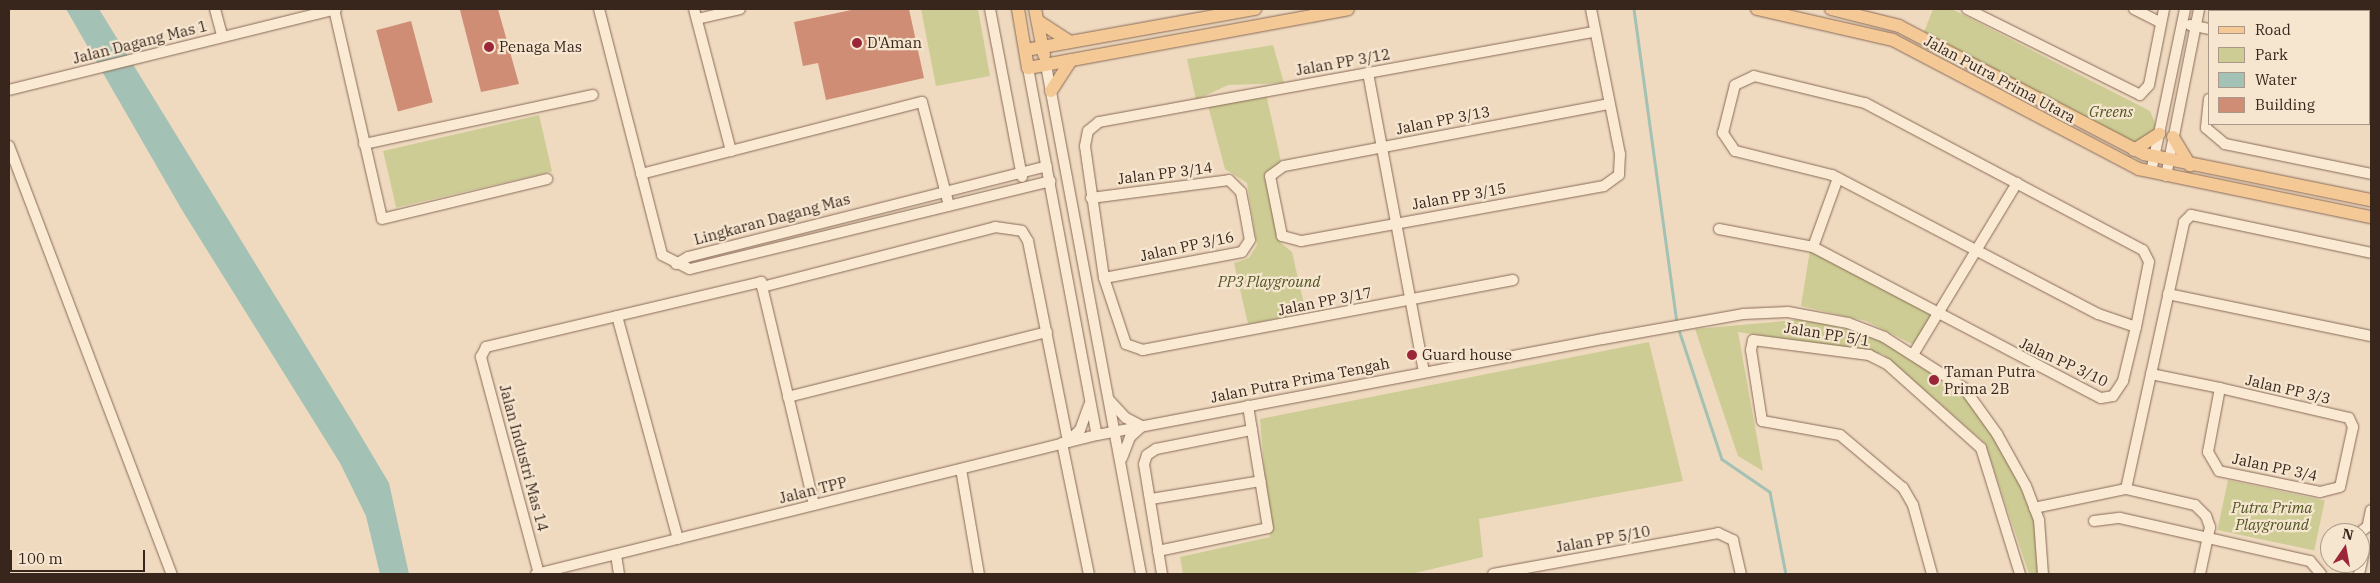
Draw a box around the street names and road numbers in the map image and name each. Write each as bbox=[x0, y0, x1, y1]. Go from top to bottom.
street label: Jalan Dagang Mas 1 bbox=[71, 17, 209, 67]
street label: Jalan Putra Prima Utara bbox=[1921, 31, 2079, 127]
street label: Jalan PP 3/12 bbox=[1294, 45, 1392, 79]
street label: Jalan PP 3/13 bbox=[1394, 102, 1492, 138]
street label: Jalan PP 3/14 bbox=[1117, 158, 1213, 188]
street label: Jalan PP 3/15 bbox=[1410, 179, 1508, 213]
street label: Lingkaran Dagang Mas bbox=[692, 189, 852, 249]
street label: Jalan PP 3/16 bbox=[1138, 227, 1236, 265]
street label: Jalan PP 3/17 bbox=[1276, 283, 1374, 319]
street label: Jalan PP 5/1 bbox=[1783, 318, 1871, 350]
street label: Jalan PP 3/10 bbox=[2017, 334, 2111, 390]
street label: Jalan Putra Prima Tengah bbox=[1209, 354, 1391, 406]
street label: Jalan PP 3/3 bbox=[2244, 371, 2332, 407]
street label: Jalan Industri Mas 14 bbox=[496, 383, 552, 533]
street label: Jalan PP 3/4 bbox=[2231, 449, 2319, 485]
street label: Jalan TPP bbox=[777, 473, 849, 507]
street label: Jalan PP 5/10 bbox=[1554, 522, 1652, 556]

